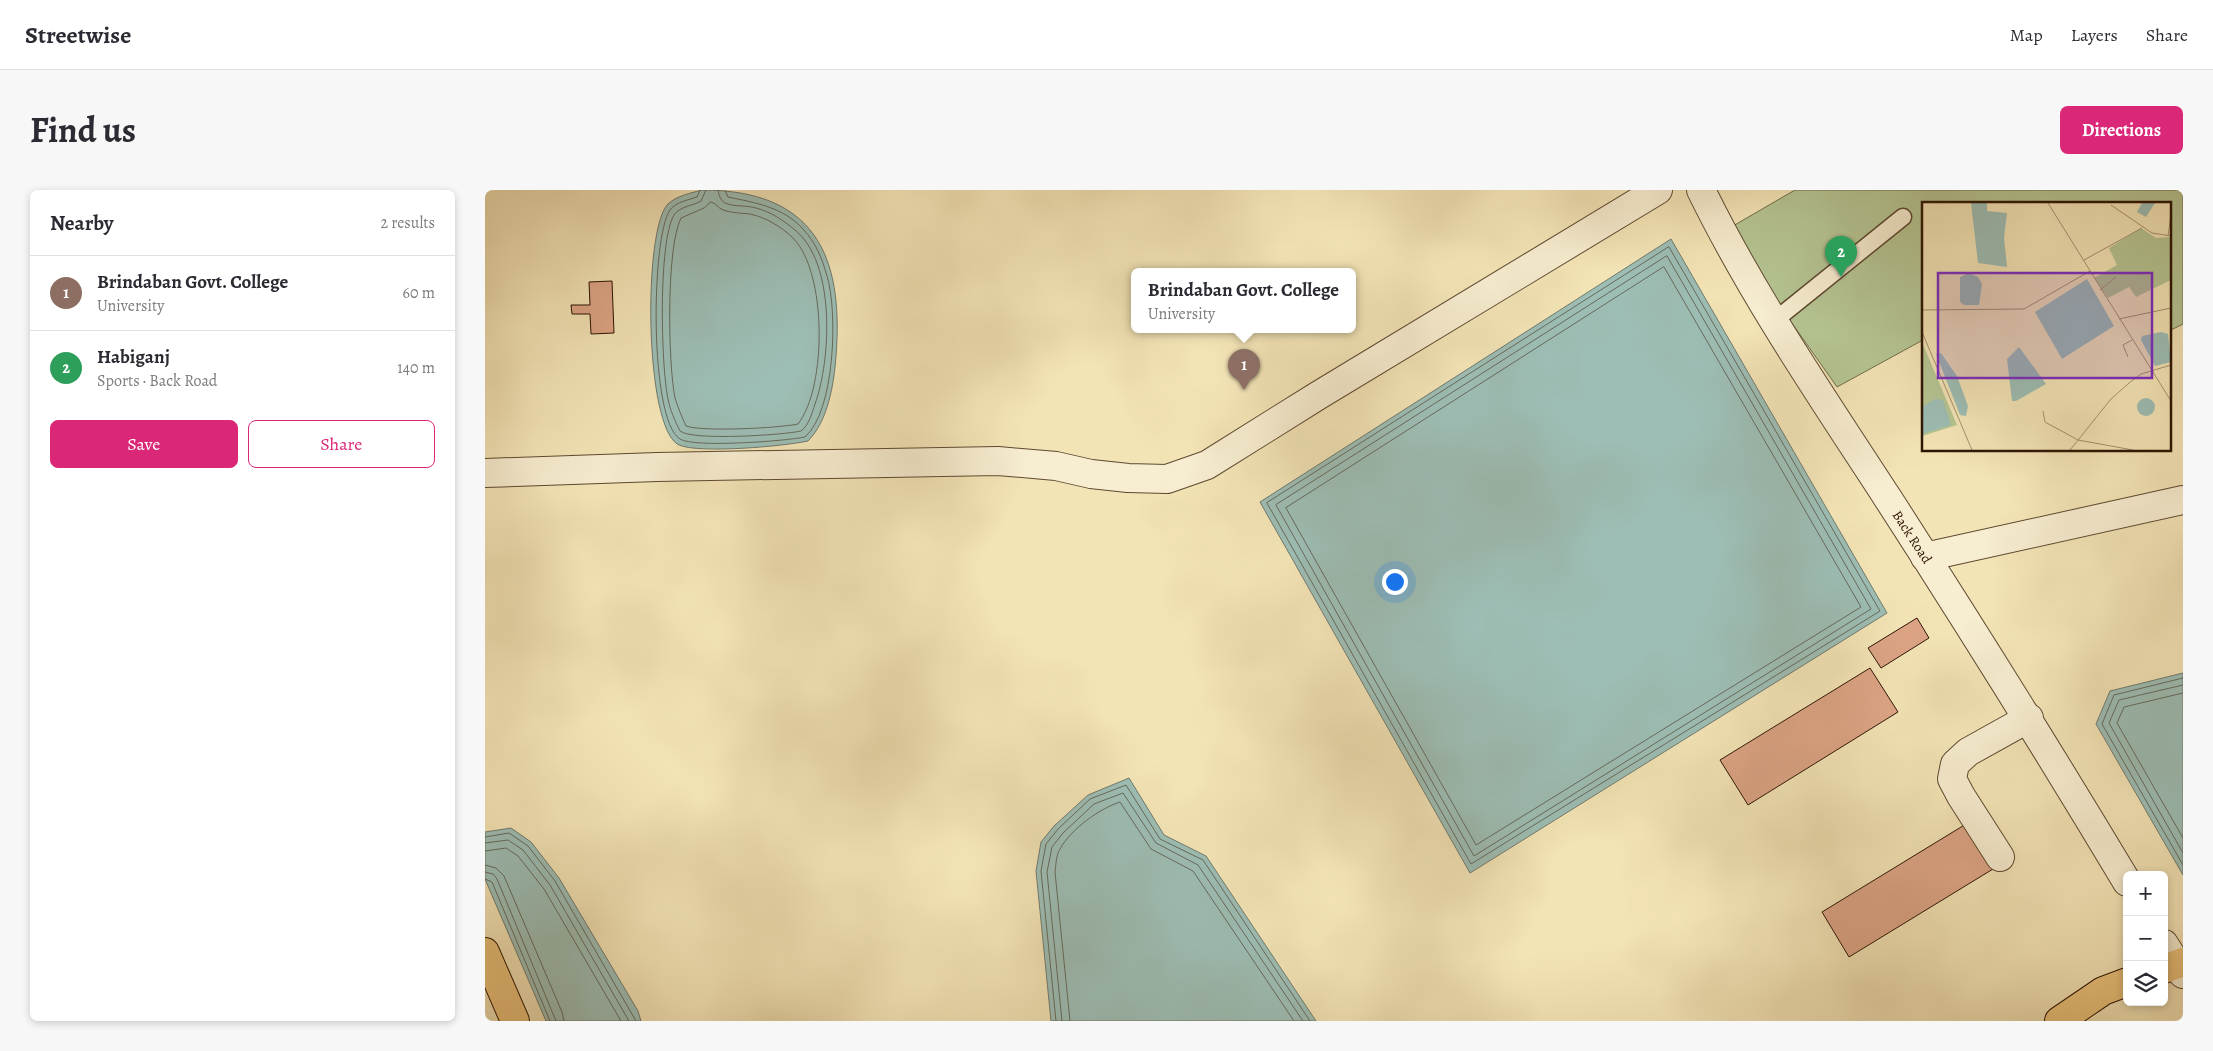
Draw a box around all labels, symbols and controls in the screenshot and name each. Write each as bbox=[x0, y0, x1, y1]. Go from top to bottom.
text: Streetwise bbox=[25, 19, 131, 51]
text: Map bbox=[2010, 23, 2043, 47]
text: Layers bbox=[2071, 23, 2118, 47]
text: Share bbox=[2146, 23, 2188, 47]
text: Find us bbox=[30, 106, 136, 154]
button: Directions bbox=[2060, 106, 2183, 154]
inset map bbox=[1922, 202, 2171, 451]
text: Nearby bbox=[50, 209, 113, 237]
text: 2 results bbox=[380, 212, 435, 234]
pin: 2 bbox=[1825, 236, 1857, 277]
popup bbox=[1131, 268, 1356, 333]
text: Brindaban Govt. College bbox=[97, 269, 288, 295]
text: Brindaban Govt. College bbox=[1148, 277, 1339, 303]
text: 1 bbox=[63, 282, 69, 304]
text: 60 m bbox=[403, 282, 435, 304]
text: University bbox=[97, 295, 164, 317]
text: University bbox=[1148, 303, 1215, 325]
text: Habiganj bbox=[97, 344, 170, 370]
pin: 1 bbox=[1228, 349, 1260, 390]
text: 2 bbox=[62, 357, 70, 379]
text: 140 m bbox=[397, 357, 435, 379]
text: Sports · Back Road bbox=[97, 370, 217, 392]
button: Save bbox=[50, 420, 238, 468]
button: Share bbox=[248, 420, 435, 468]
street label: Back Road bbox=[1888, 507, 1936, 568]
your location bbox=[1382, 569, 1408, 595]
map controls bbox=[2123, 871, 2168, 1006]
button: + bbox=[2123, 871, 2168, 916]
button: − bbox=[2123, 916, 2168, 961]
button: layers bbox=[2123, 961, 2168, 1006]

